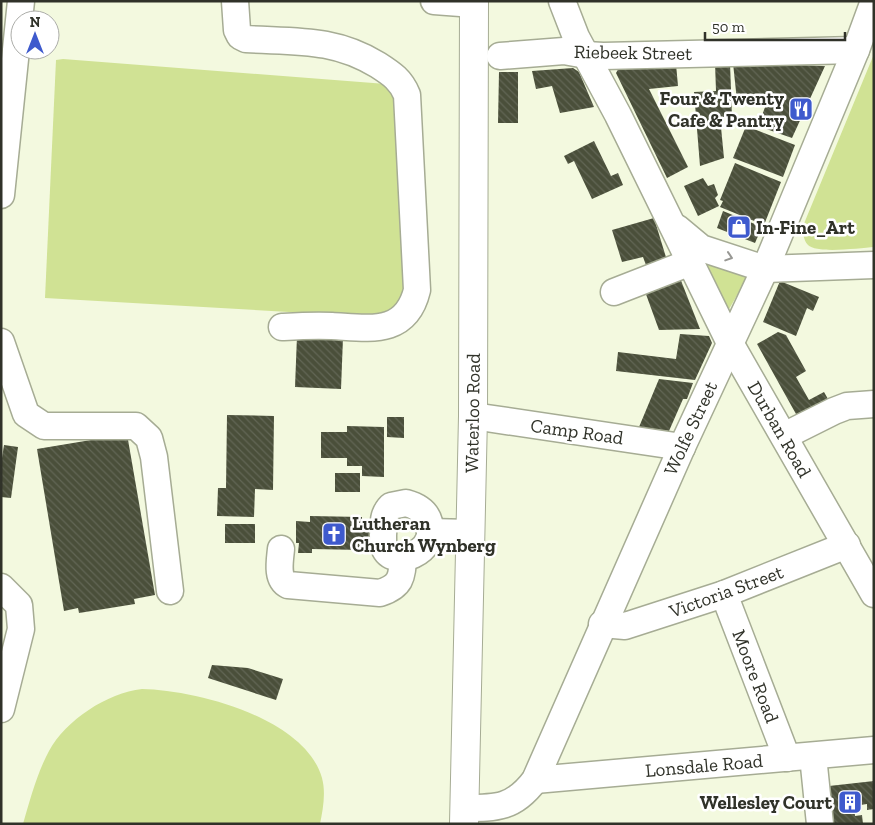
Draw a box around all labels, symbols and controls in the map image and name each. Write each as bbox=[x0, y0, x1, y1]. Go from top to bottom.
north arrow bbox=[10, 10, 60, 60]
scale bar bbox=[705, 10, 845, 42]
text: N bbox=[30, 14, 41, 31]
text: 50 m bbox=[712, 18, 745, 36]
street label: Riebeek Street bbox=[574, 40, 692, 65]
place label: Four & Twenty Cafe & Pantry bbox=[659, 87, 784, 132]
restaurant icon: Four & Twenty Cafe & Pantry bbox=[788, 96, 814, 122]
shop icon: In-Fine_Art bbox=[726, 214, 752, 240]
place label: In-Fine_Art bbox=[756, 216, 855, 239]
one-way arrow bbox=[724, 252, 733, 262]
street label: Waterloo Road bbox=[460, 352, 485, 473]
street label: Durban Road bbox=[743, 377, 817, 482]
street label: Wolfe Street bbox=[659, 378, 722, 479]
street label: Camp Road bbox=[529, 414, 625, 449]
place label: Lutheran Church Wynberg bbox=[352, 512, 496, 557]
church icon: Lutheran Church Wynberg bbox=[321, 521, 347, 547]
street label: Victoria Street bbox=[665, 560, 786, 623]
street label: Moore Road bbox=[727, 626, 784, 727]
street label: Lonsdale Road bbox=[644, 749, 764, 782]
building icon: Wellesley Court bbox=[837, 789, 863, 815]
place label: Wellesley Court bbox=[700, 791, 832, 814]

